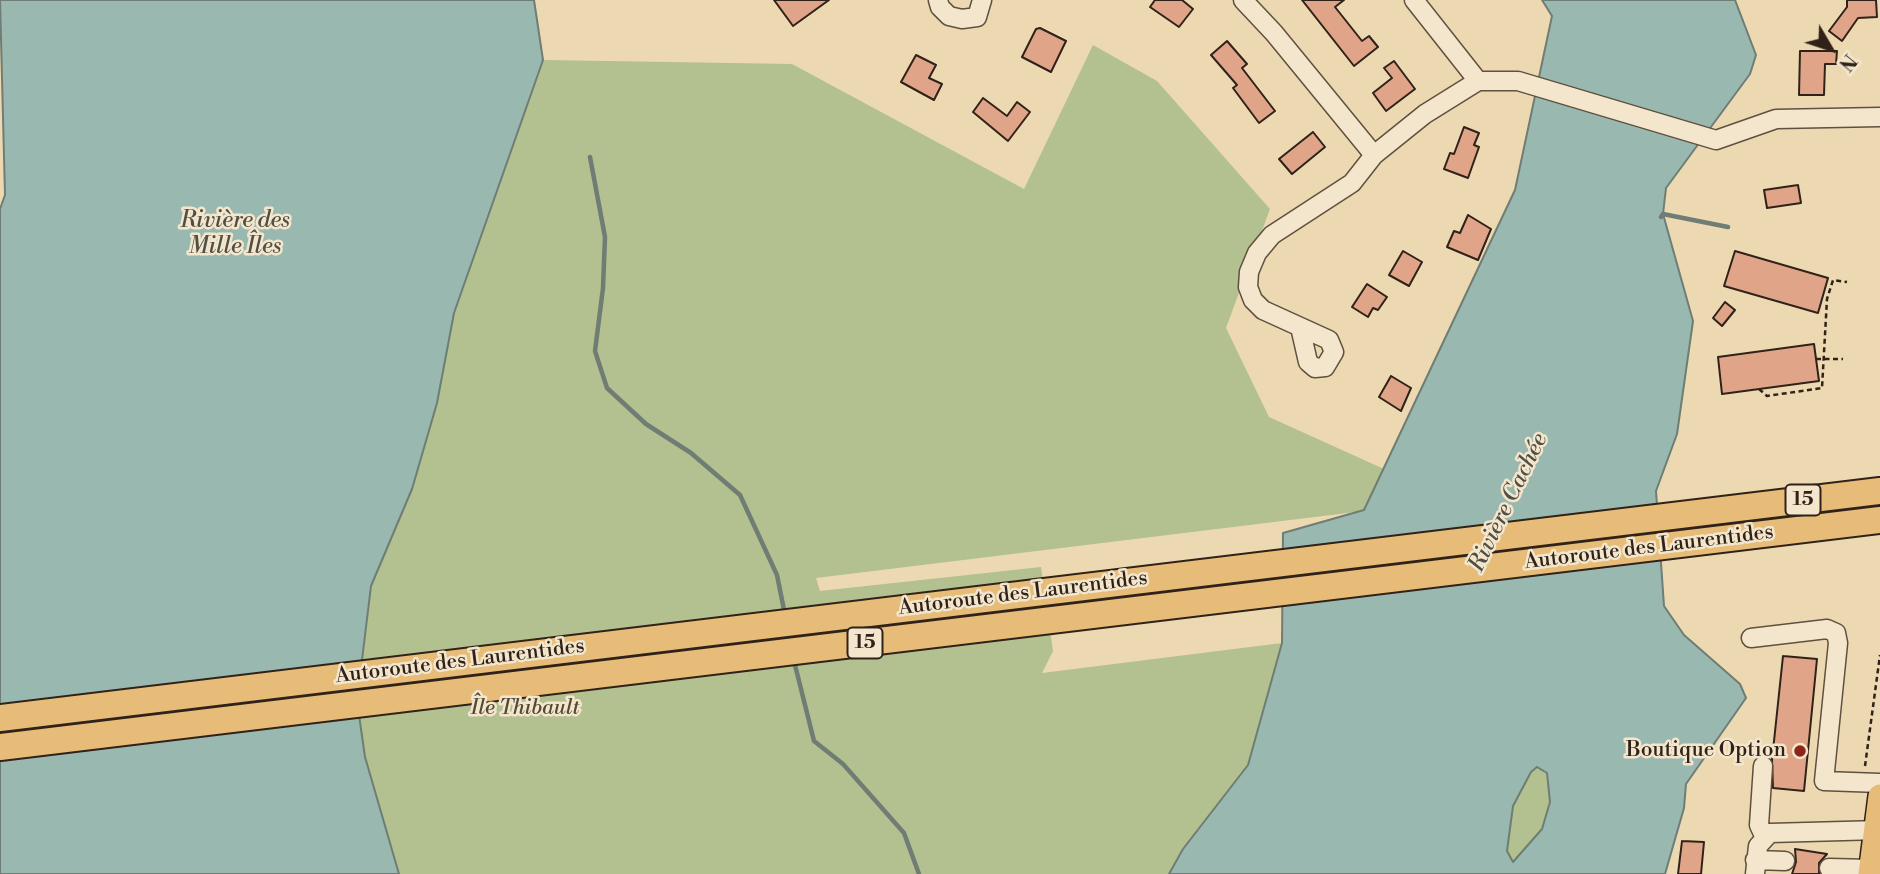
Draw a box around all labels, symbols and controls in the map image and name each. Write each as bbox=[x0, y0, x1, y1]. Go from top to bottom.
north arrow bbox=[1796, 14, 1866, 84]
text: N bbox=[1833, 49, 1861, 76]
water label: Rivière des Mille Îles bbox=[180, 207, 290, 261]
water label: Rivière Cachée bbox=[1464, 429, 1554, 577]
road number: 15 bbox=[1786, 485, 1820, 516]
street label: Autoroute des Laurentides bbox=[1523, 520, 1775, 576]
street label: Autoroute des Laurentides bbox=[897, 566, 1149, 622]
road number: 15 bbox=[848, 628, 882, 658]
street label: Autoroute des Laurentides bbox=[334, 634, 586, 690]
park label: Île Thibault bbox=[471, 696, 579, 722]
place label: Boutique Option bbox=[1626, 738, 1786, 764]
marker: Boutique Option bbox=[1792, 743, 1808, 759]

